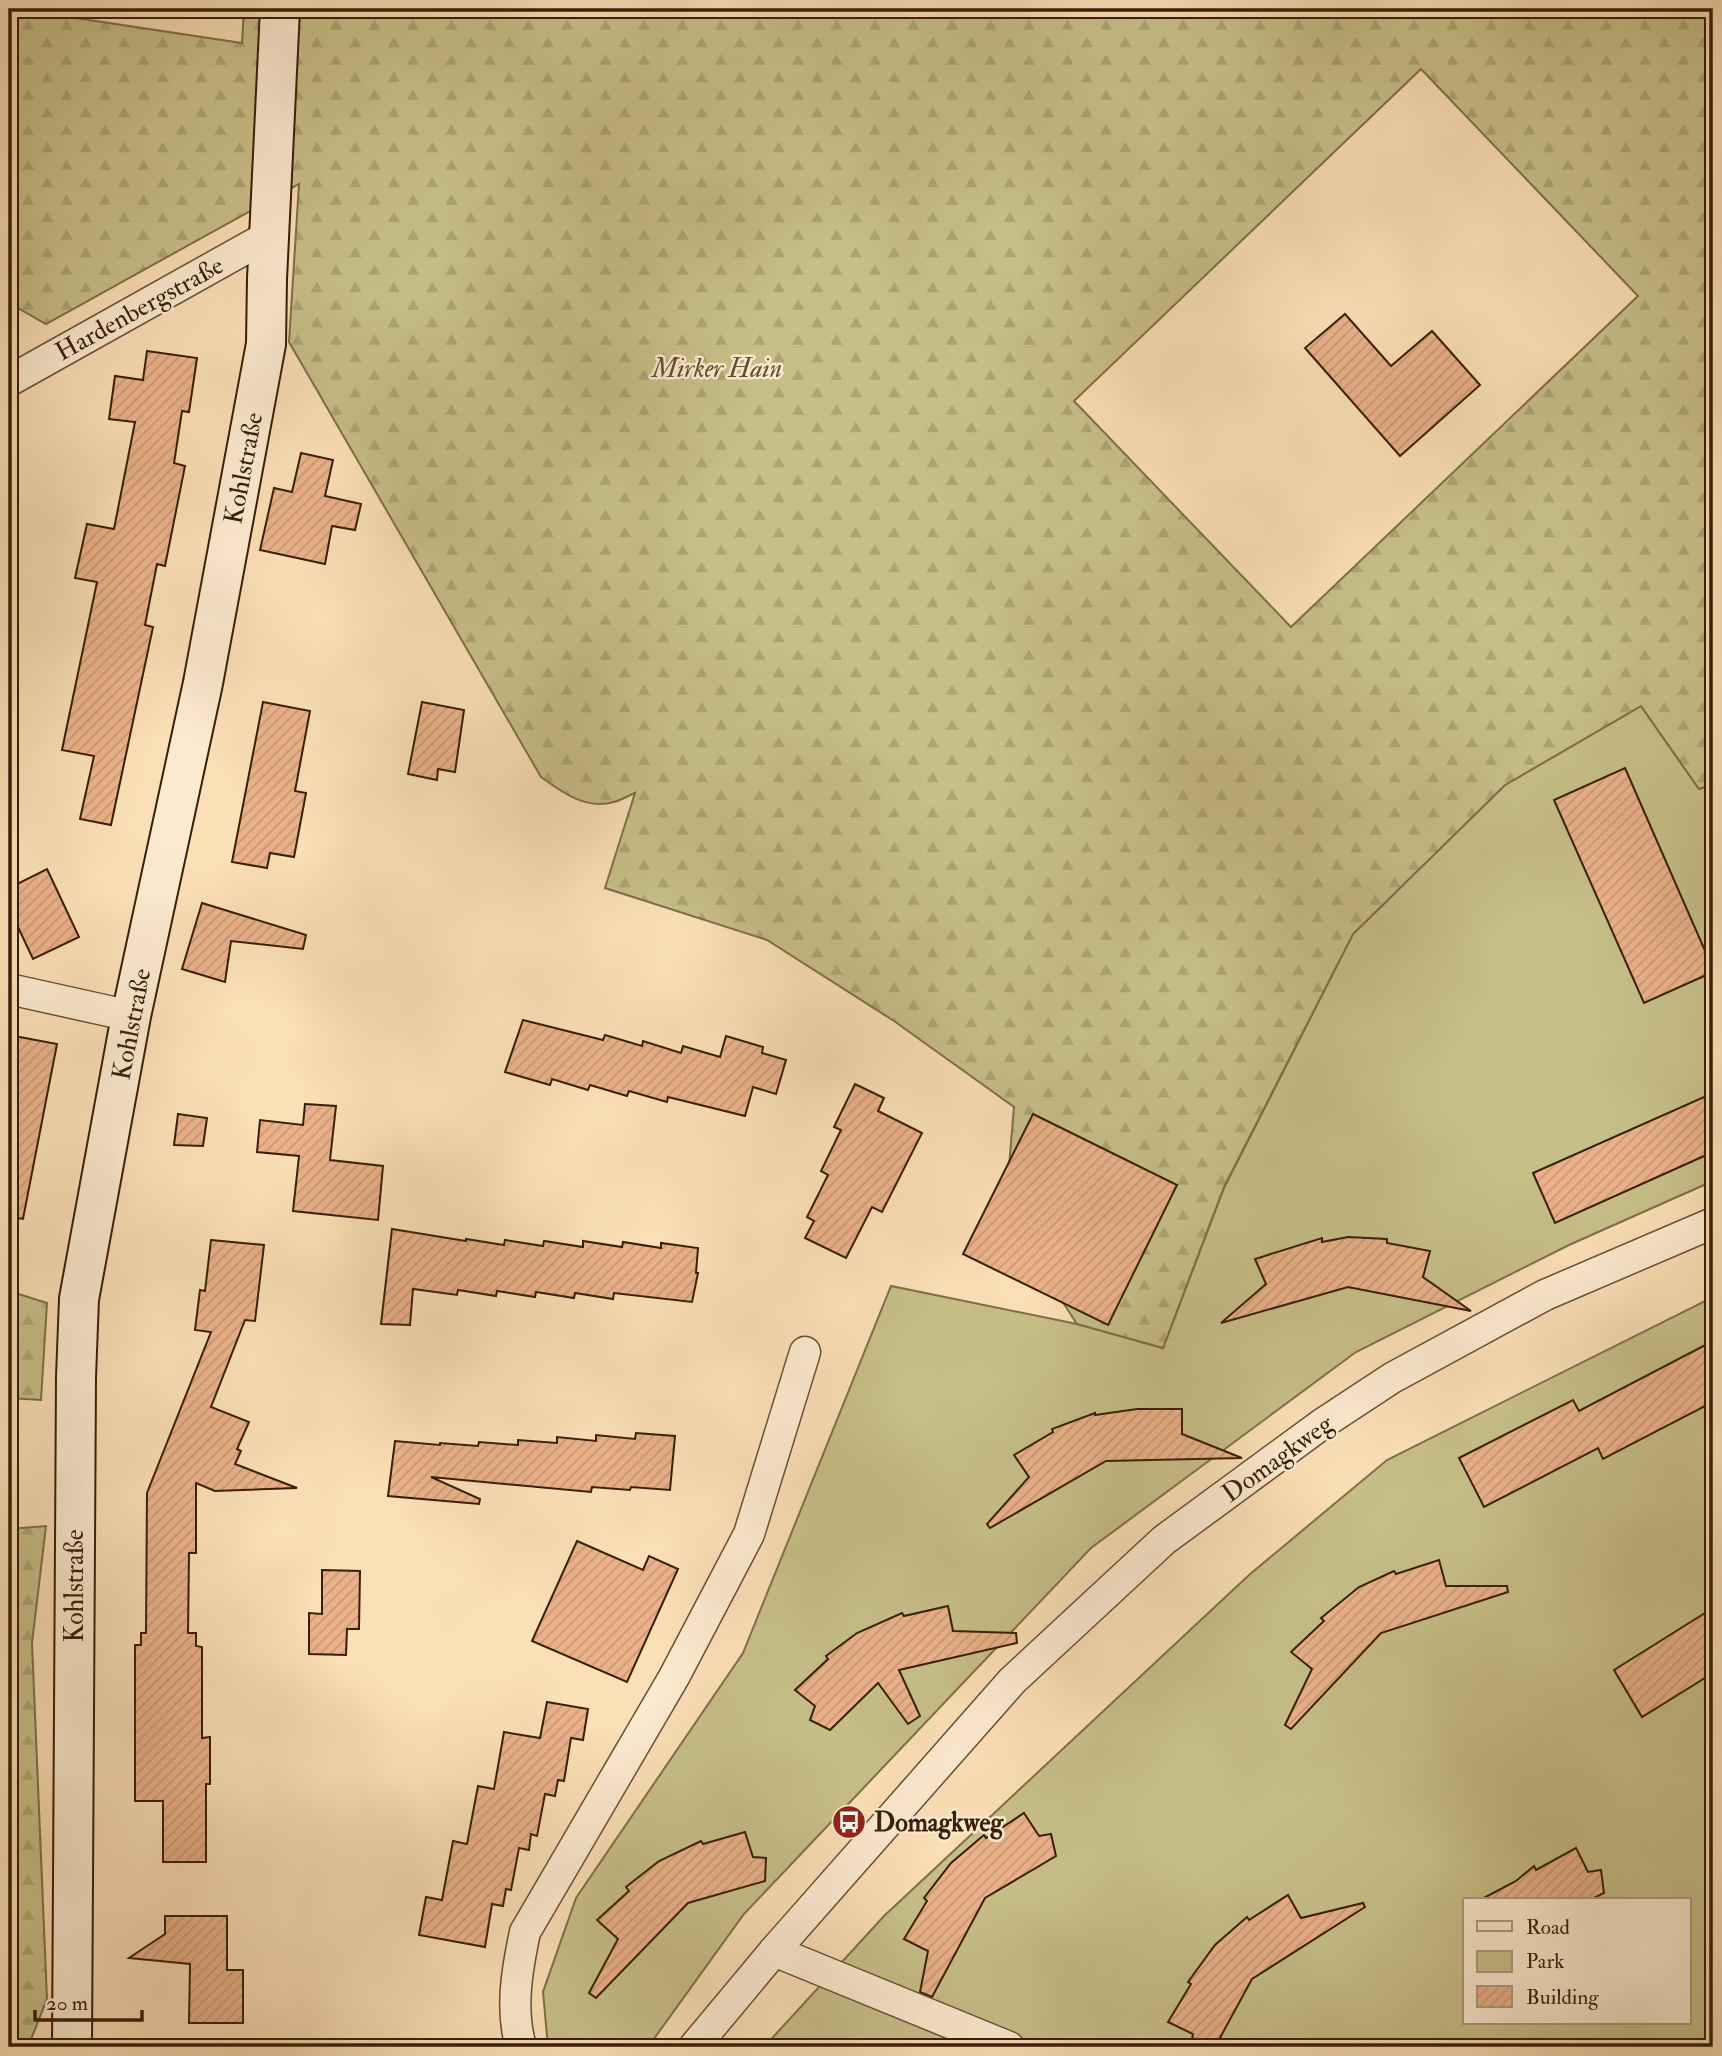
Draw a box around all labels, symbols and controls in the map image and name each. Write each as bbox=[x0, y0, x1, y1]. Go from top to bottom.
street label: Hardenbergstraße bbox=[50, 249, 229, 368]
park label: Mirker Hain bbox=[650, 353, 782, 385]
street label: Kohlstraße bbox=[217, 410, 270, 527]
street label: Kohlstraße bbox=[105, 966, 158, 1083]
street label: Domagkweg bbox=[1216, 1407, 1340, 1510]
street label: Kohlstraße bbox=[59, 1529, 91, 1643]
bus stop icon: Domagkweg bbox=[830, 1803, 868, 1841]
place label: Domagkweg bbox=[874, 1807, 1004, 1840]
legend bbox=[1463, 1898, 1690, 2024]
text: Road bbox=[1526, 1914, 1571, 1941]
text: Park bbox=[1526, 1948, 1564, 1975]
scale bar bbox=[35, 1979, 142, 2023]
text: Building bbox=[1526, 1984, 1599, 2011]
text: 20 m bbox=[46, 1990, 88, 2017]

